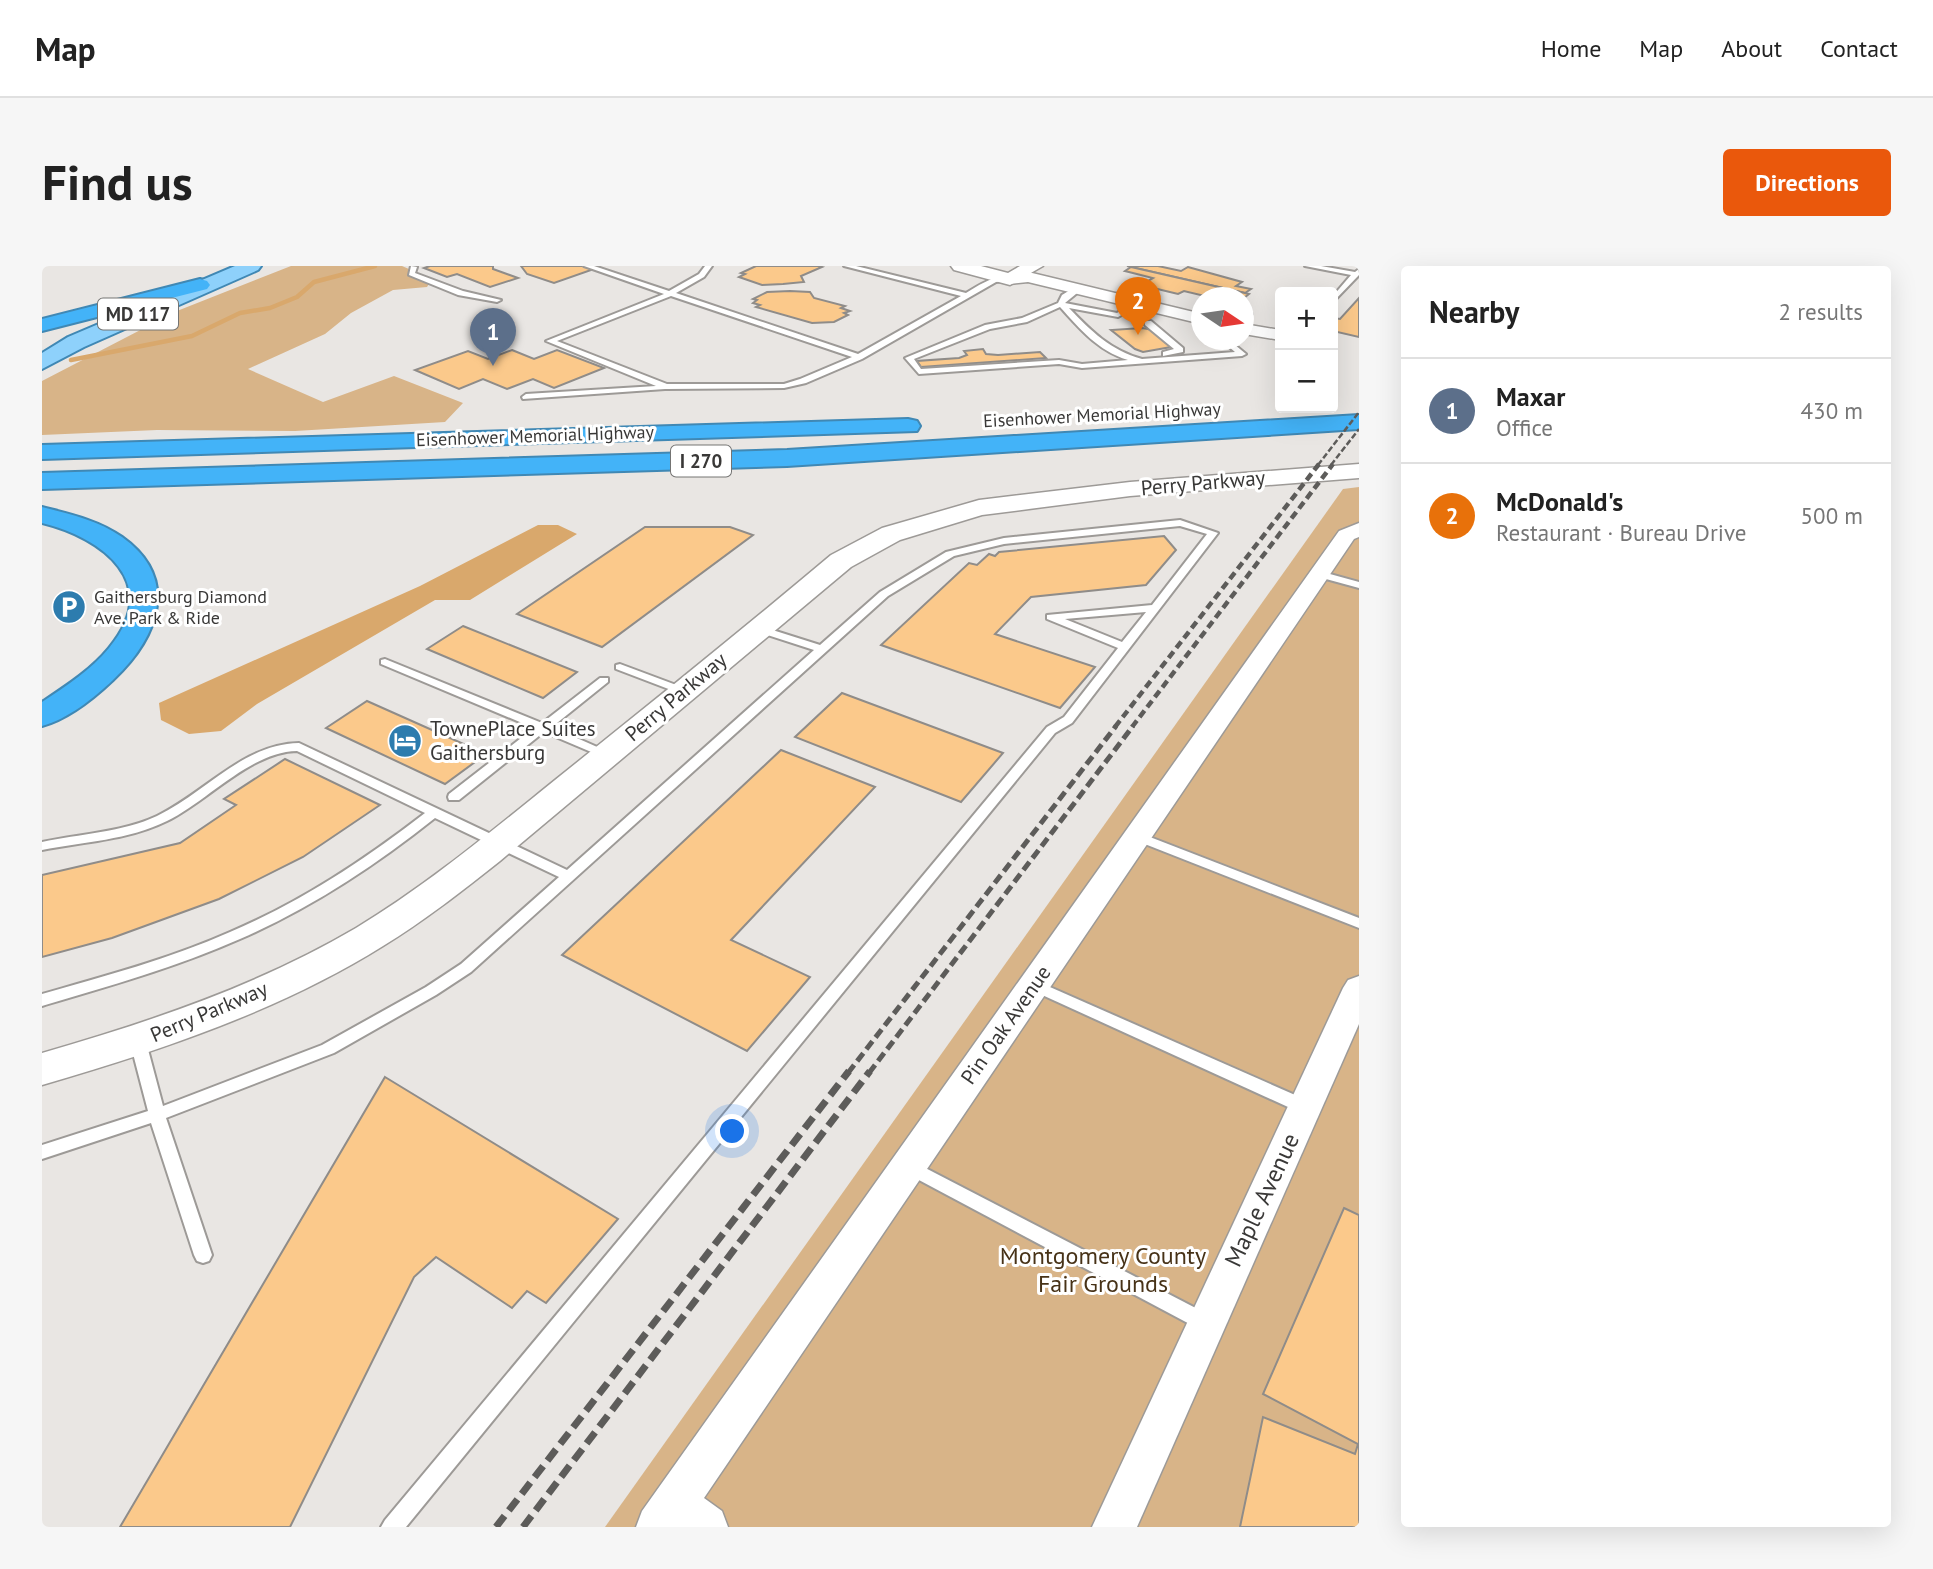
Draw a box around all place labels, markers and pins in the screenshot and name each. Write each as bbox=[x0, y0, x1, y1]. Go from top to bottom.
pin: 2 bbox=[1115, 277, 1161, 335]
pin: 1 bbox=[470, 308, 516, 366]
place label: Gaithersburg Diamond Ave. Park & Ride bbox=[94, 585, 267, 629]
parking icon: Gaithersburg Diamond Ave. Park & Ride bbox=[50, 588, 88, 626]
place label: TownePlace Suites Gaithersburg bbox=[430, 715, 596, 766]
hotel icon: TownePlace Suites Gaithersburg bbox=[386, 722, 424, 760]

